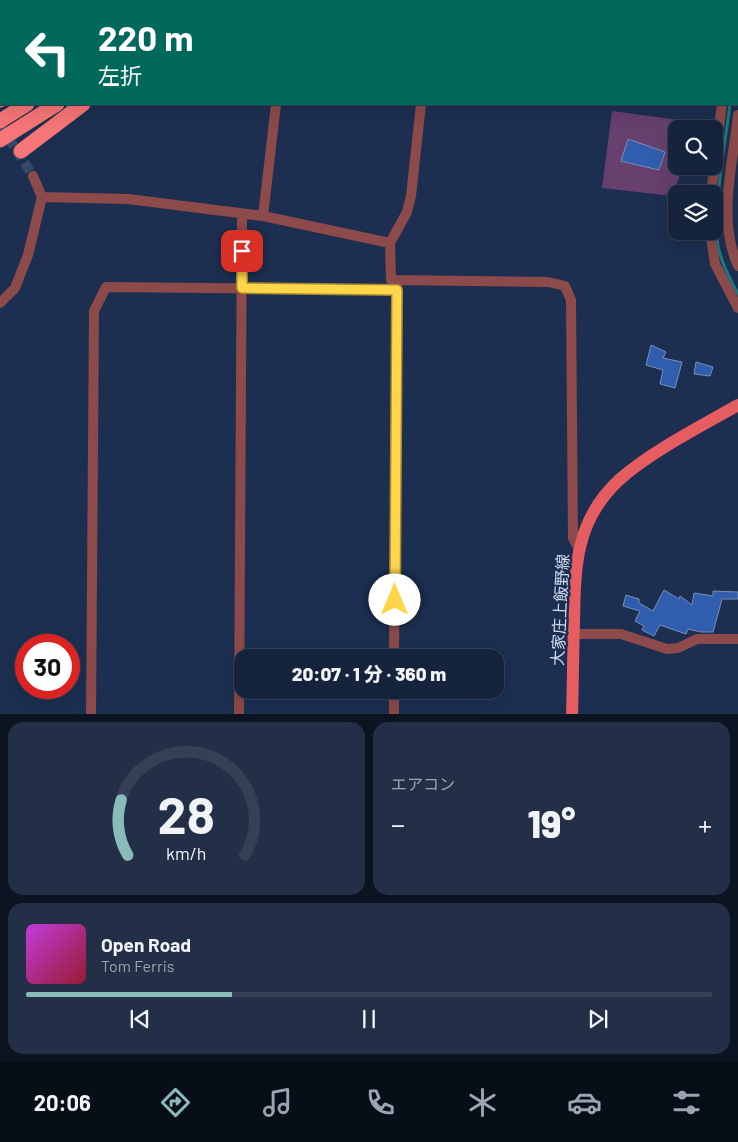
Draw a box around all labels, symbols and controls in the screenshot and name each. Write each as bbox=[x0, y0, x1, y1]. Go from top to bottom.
text: 220 m bbox=[98, 16, 193, 58]
icon: left bbox=[15, 20, 80, 85]
text: 左折 bbox=[98, 62, 142, 88]
map controls bbox=[668, 120, 723, 240]
button: search bbox=[668, 120, 723, 175]
button: layers bbox=[668, 185, 723, 240]
pin bbox=[221, 230, 263, 272]
icon: arrive bbox=[228, 237, 256, 265]
street label: 大家庄上飯野線 bbox=[547, 554, 572, 666]
position arrow bbox=[368, 573, 420, 625]
speed limit sign: 30 bbox=[15, 634, 80, 699]
text: 20:07 · 1 分 · 360 m bbox=[292, 662, 446, 685]
text: エアコン bbox=[391, 774, 455, 793]
text: 28 bbox=[158, 782, 215, 844]
text: 19° bbox=[528, 800, 576, 846]
text: − bbox=[391, 807, 405, 841]
text: + bbox=[698, 807, 712, 841]
text: km/h bbox=[166, 842, 207, 864]
text: Open Road bbox=[101, 933, 191, 956]
text: Tom Ferris bbox=[101, 956, 175, 975]
icon: previous bbox=[126, 1005, 154, 1033]
icon: pause bbox=[355, 1005, 383, 1033]
icon: next bbox=[584, 1005, 612, 1033]
icon: directions bbox=[158, 1085, 193, 1120]
icon: music bbox=[260, 1085, 295, 1120]
icon: phone bbox=[363, 1085, 398, 1120]
icon: climate bbox=[465, 1085, 500, 1120]
icon: car bbox=[567, 1085, 602, 1120]
icon: filters bbox=[669, 1085, 704, 1120]
text: 20:06 bbox=[34, 1089, 91, 1115]

